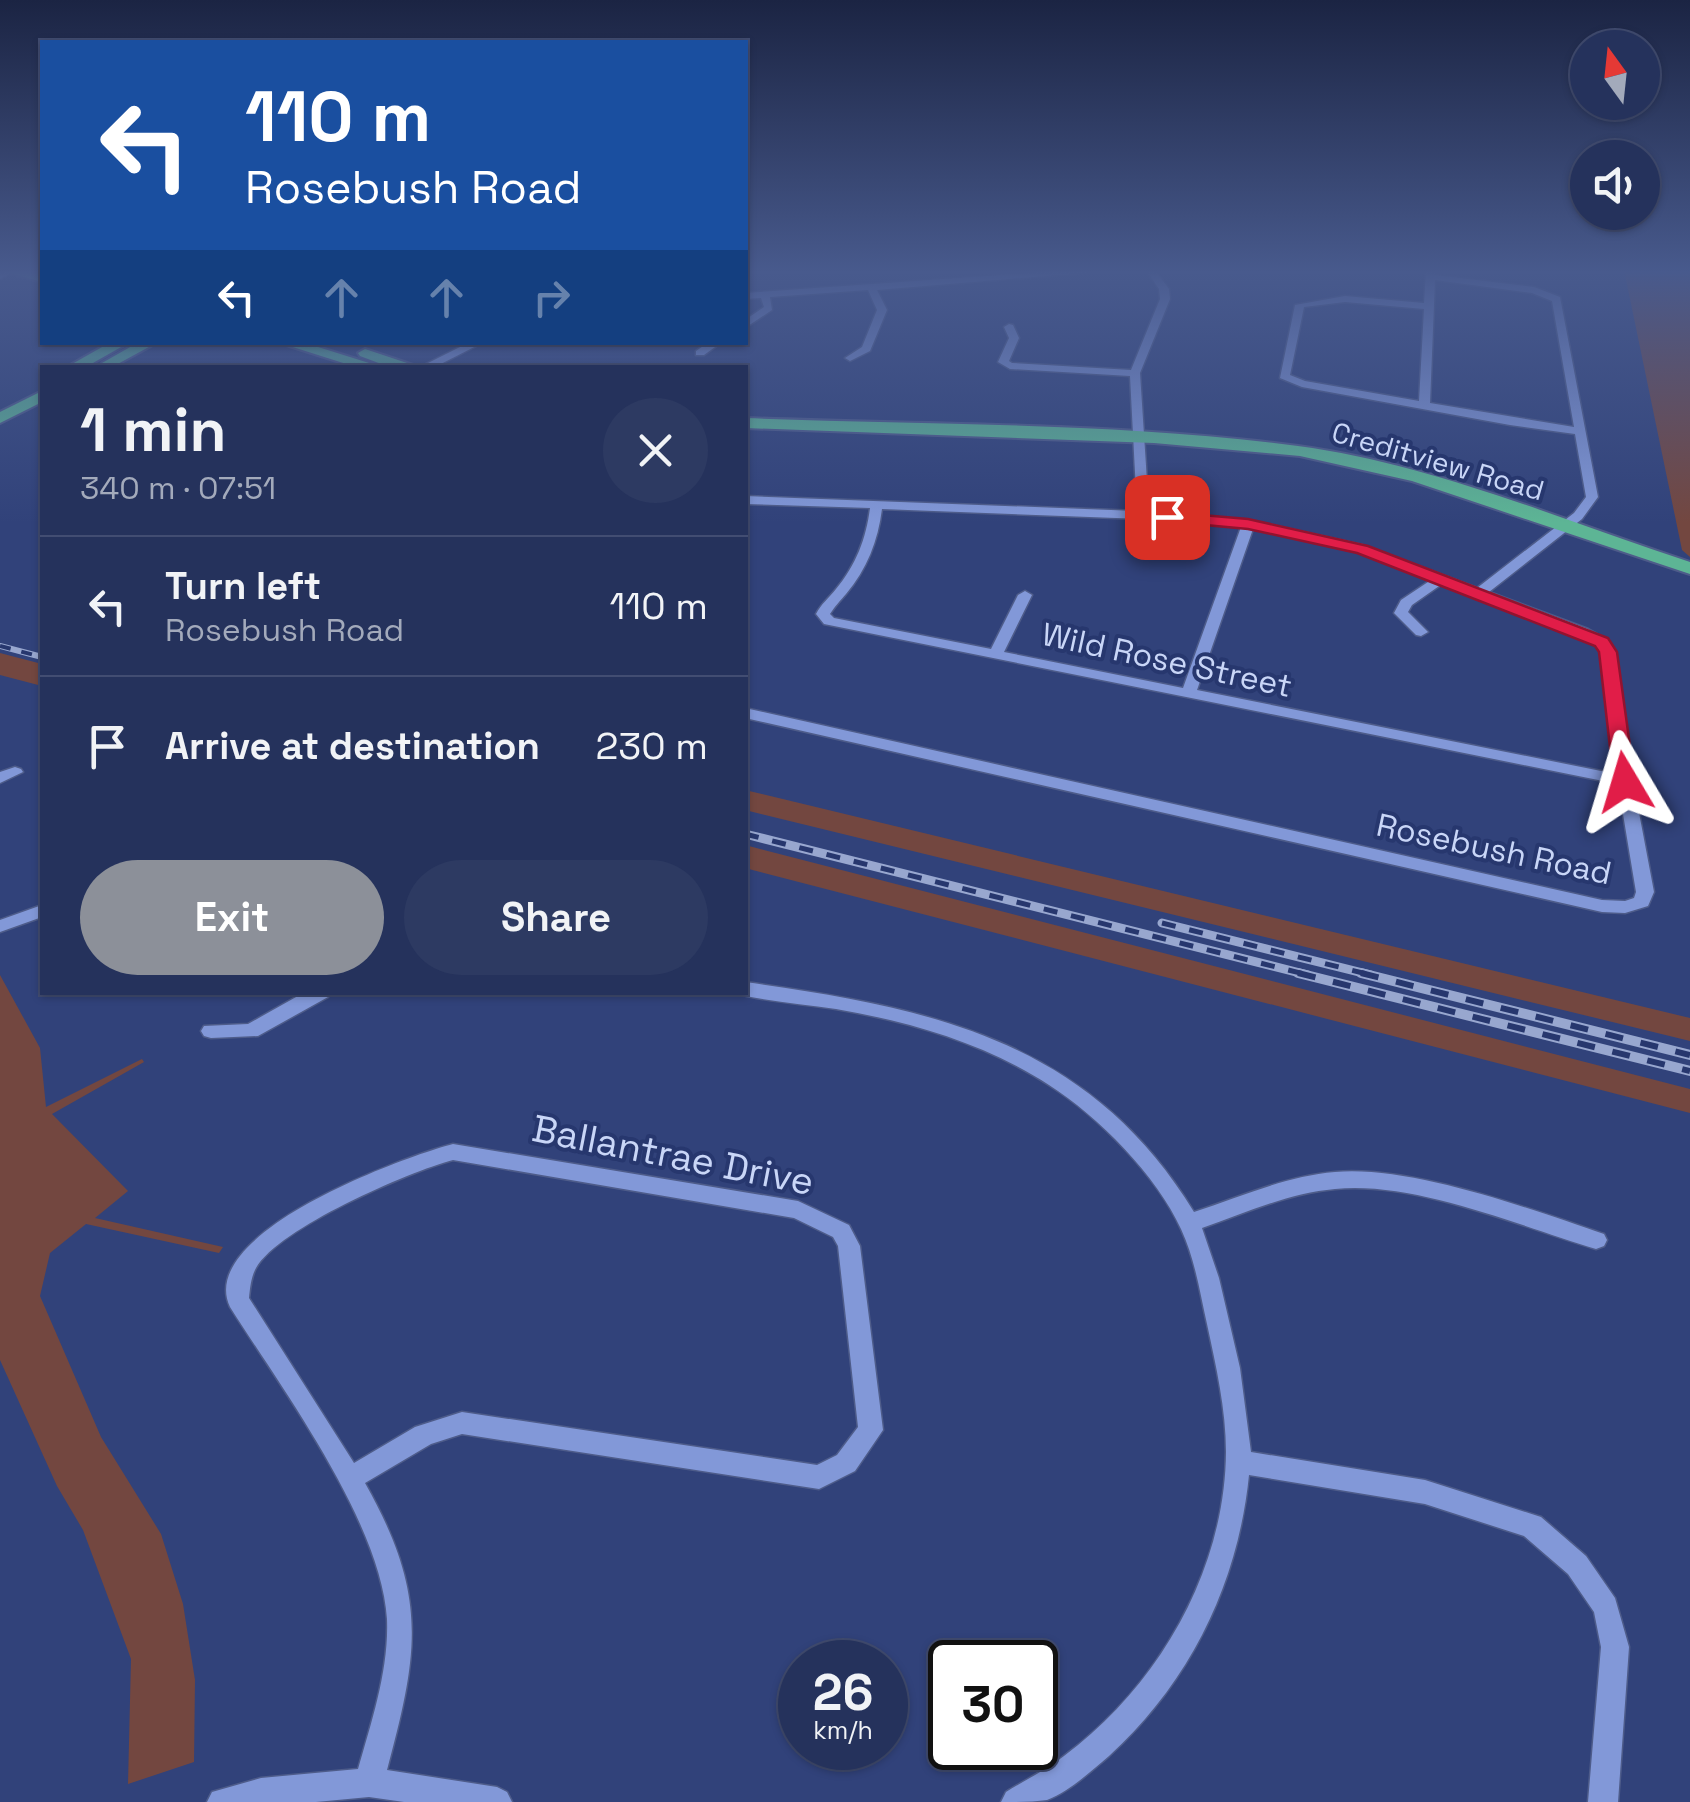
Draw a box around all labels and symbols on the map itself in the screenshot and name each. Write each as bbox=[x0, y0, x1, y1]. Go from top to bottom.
north arrow bbox=[1570, 30, 1660, 120]
street label: Creditview Road bbox=[1328, 414, 1548, 508]
pin bbox=[1125, 475, 1210, 560]
street label: Wild Rose Street bbox=[1038, 614, 1296, 706]
position arrow bbox=[1573, 730, 1677, 834]
street label: Rosebush Road bbox=[1373, 805, 1615, 893]
street label: Ballantrae Drive bbox=[528, 1104, 818, 1206]
speed limit sign: 30 bbox=[928, 1640, 1058, 1770]

